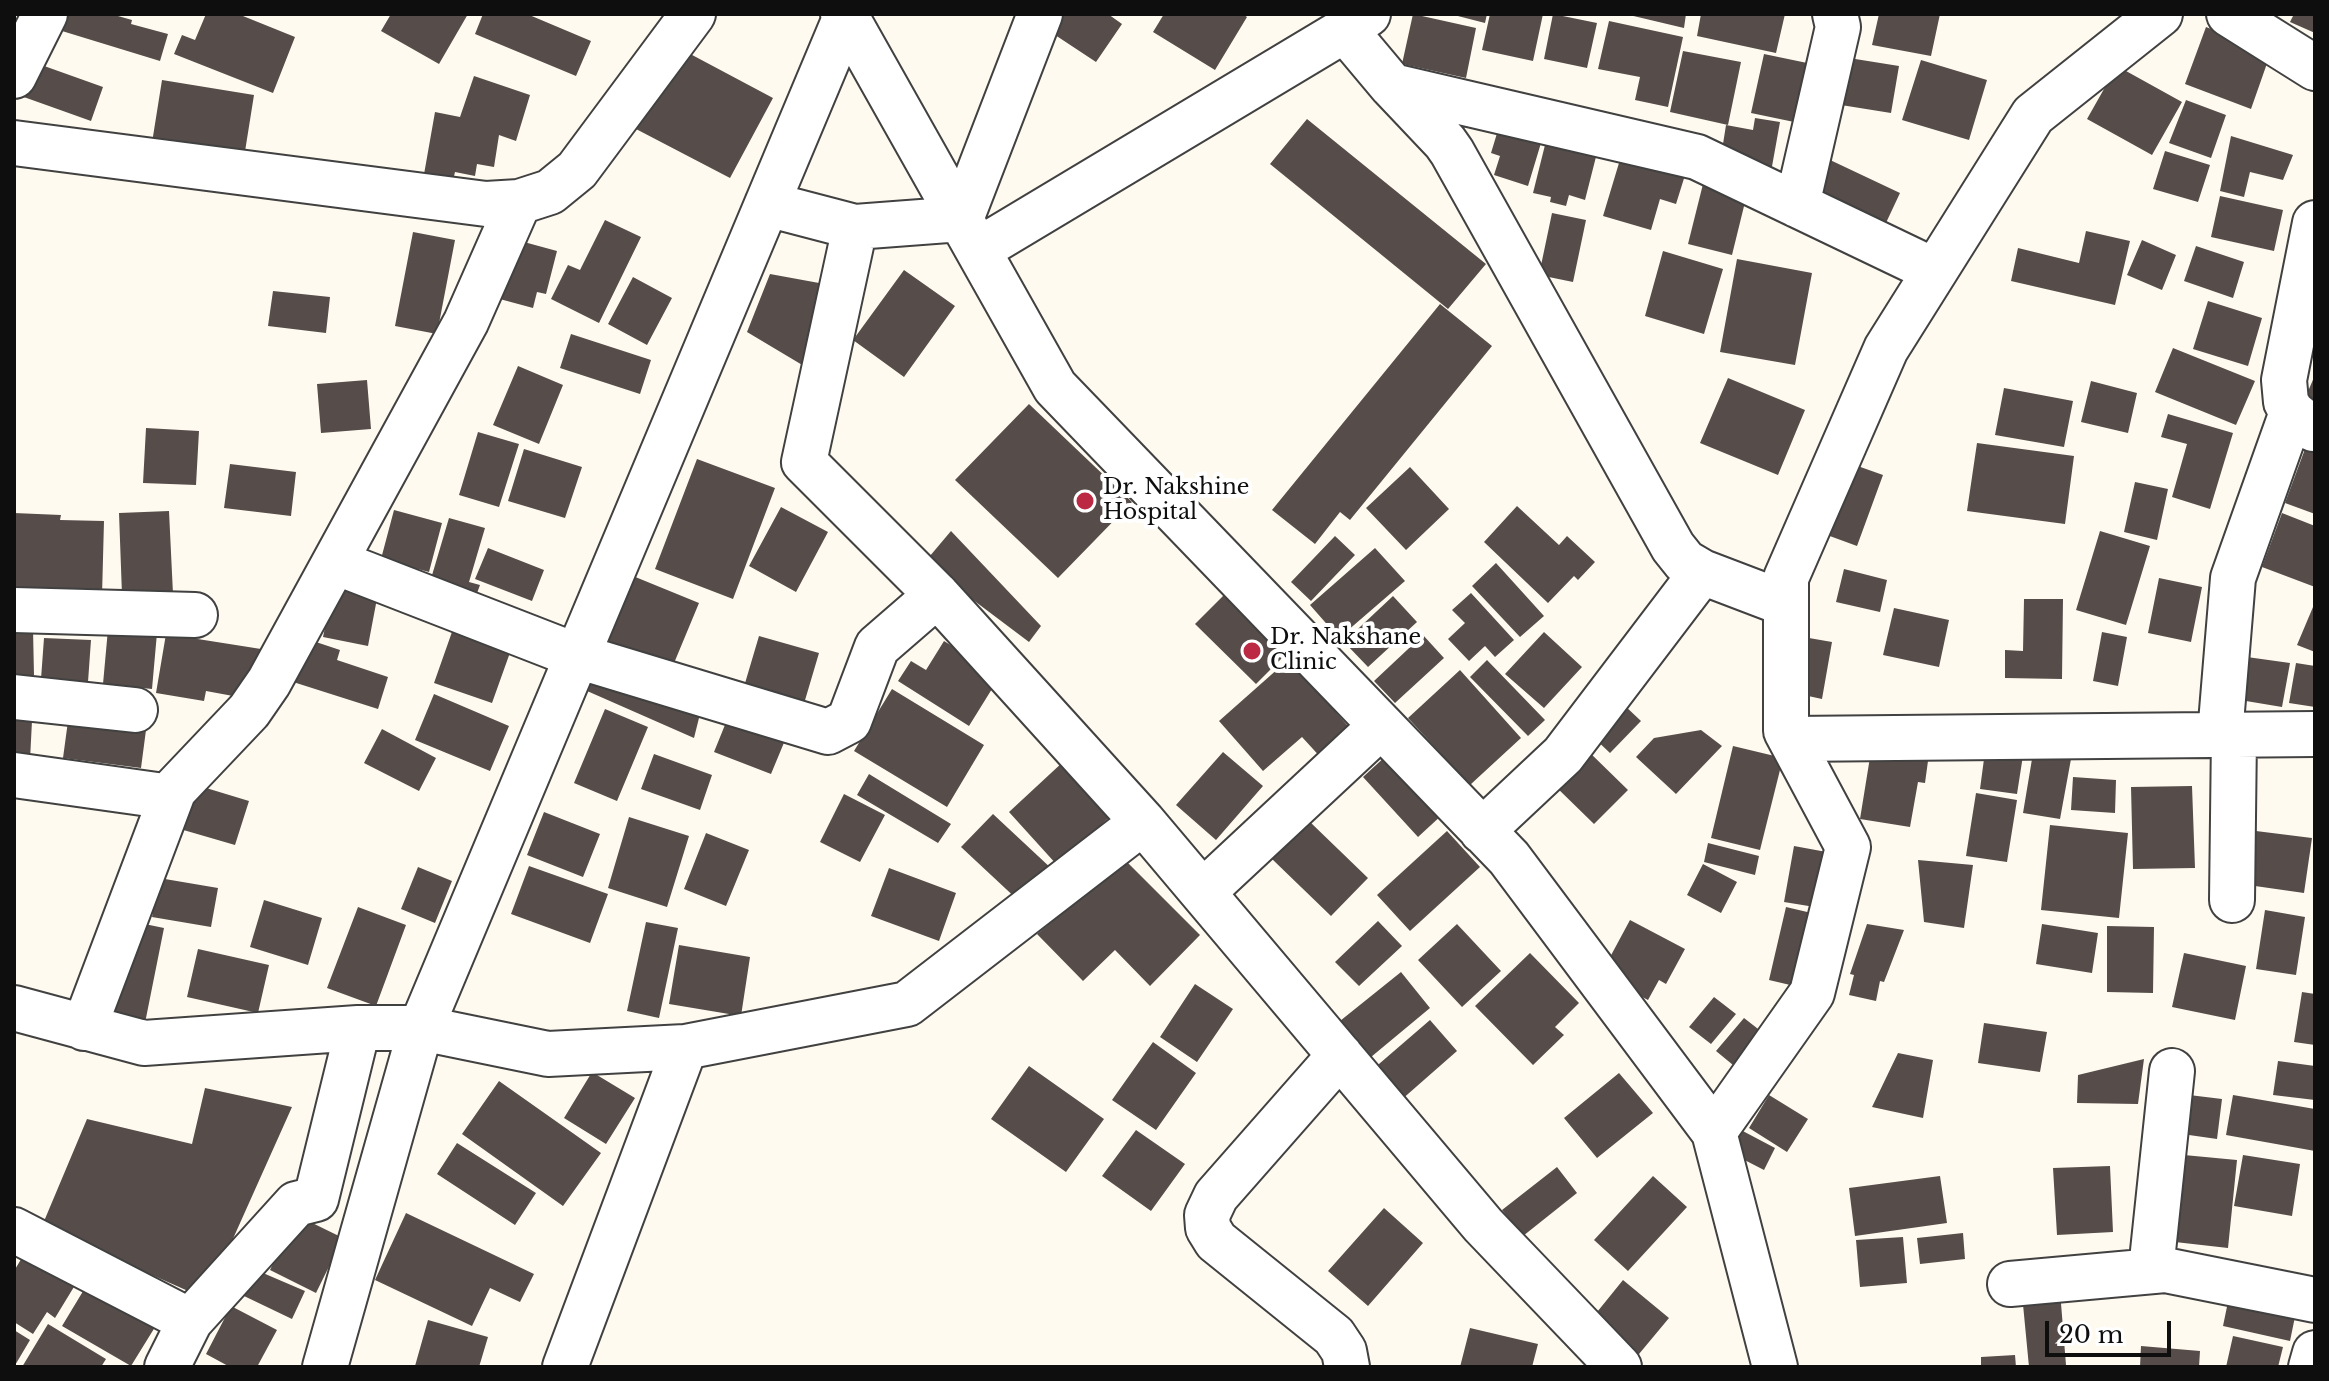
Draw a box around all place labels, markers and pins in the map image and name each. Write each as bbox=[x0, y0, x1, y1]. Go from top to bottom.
place label: Dr. Nakshine Hospital bbox=[1103, 475, 1249, 526]
marker: Dr. Nakshine Hospital bbox=[1074, 490, 1096, 512]
place label: Dr. Nakshane Clinic bbox=[1270, 625, 1421, 676]
marker: Dr. Nakshane Clinic bbox=[1241, 640, 1263, 662]

